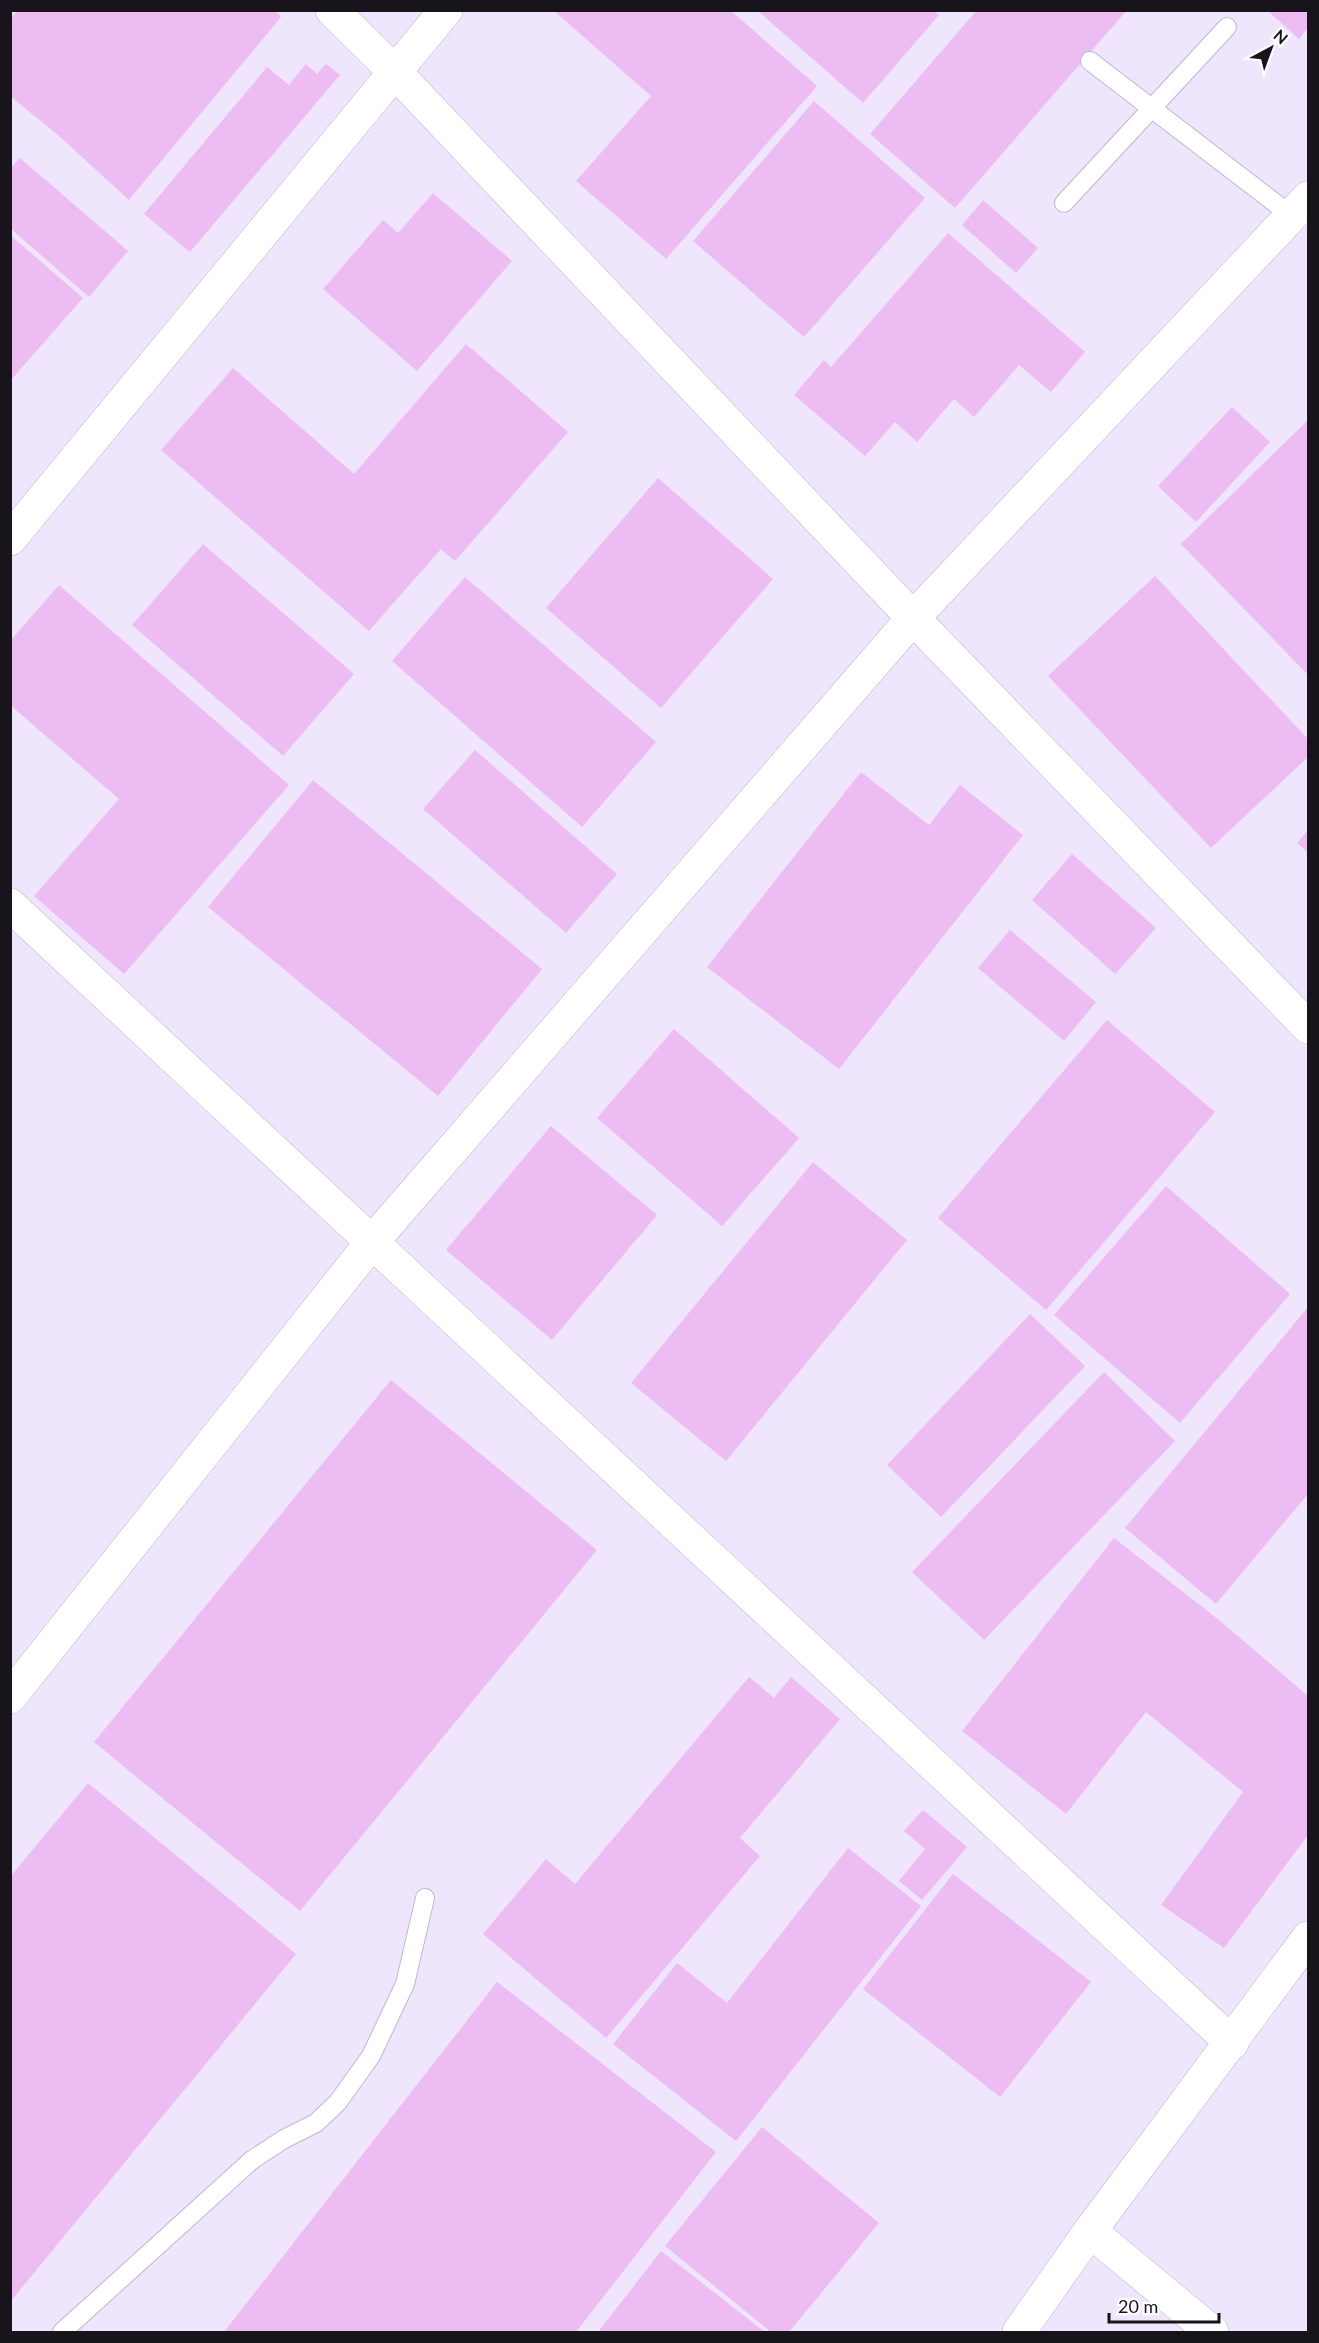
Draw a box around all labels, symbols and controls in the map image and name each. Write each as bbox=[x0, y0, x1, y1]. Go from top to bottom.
north arrow bbox=[1241, 18, 1301, 78]
text: N bbox=[1270, 25, 1292, 48]
scale bar bbox=[1109, 2286, 1218, 2324]
text: 20 m bbox=[1118, 2295, 1158, 2317]

